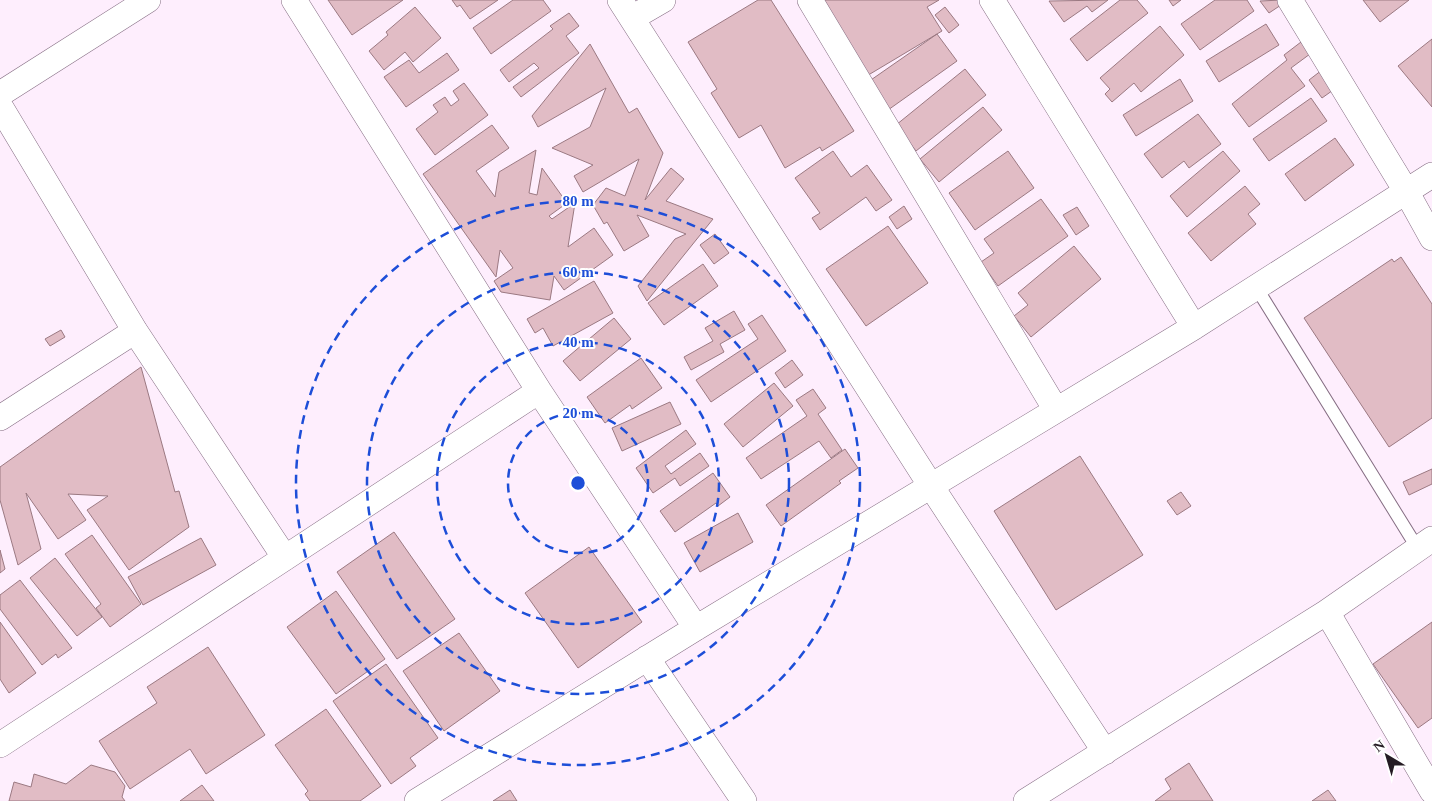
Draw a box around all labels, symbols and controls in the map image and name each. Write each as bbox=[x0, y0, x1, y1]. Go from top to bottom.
text: 80 m bbox=[562, 193, 594, 209]
text: 60 m bbox=[562, 264, 594, 280]
text: 40 m bbox=[562, 334, 594, 350]
text: 20 m bbox=[562, 405, 594, 421]
centre of rings bbox=[569, 474, 587, 492]
north arrow bbox=[1362, 731, 1412, 781]
text: N bbox=[1371, 737, 1388, 755]

